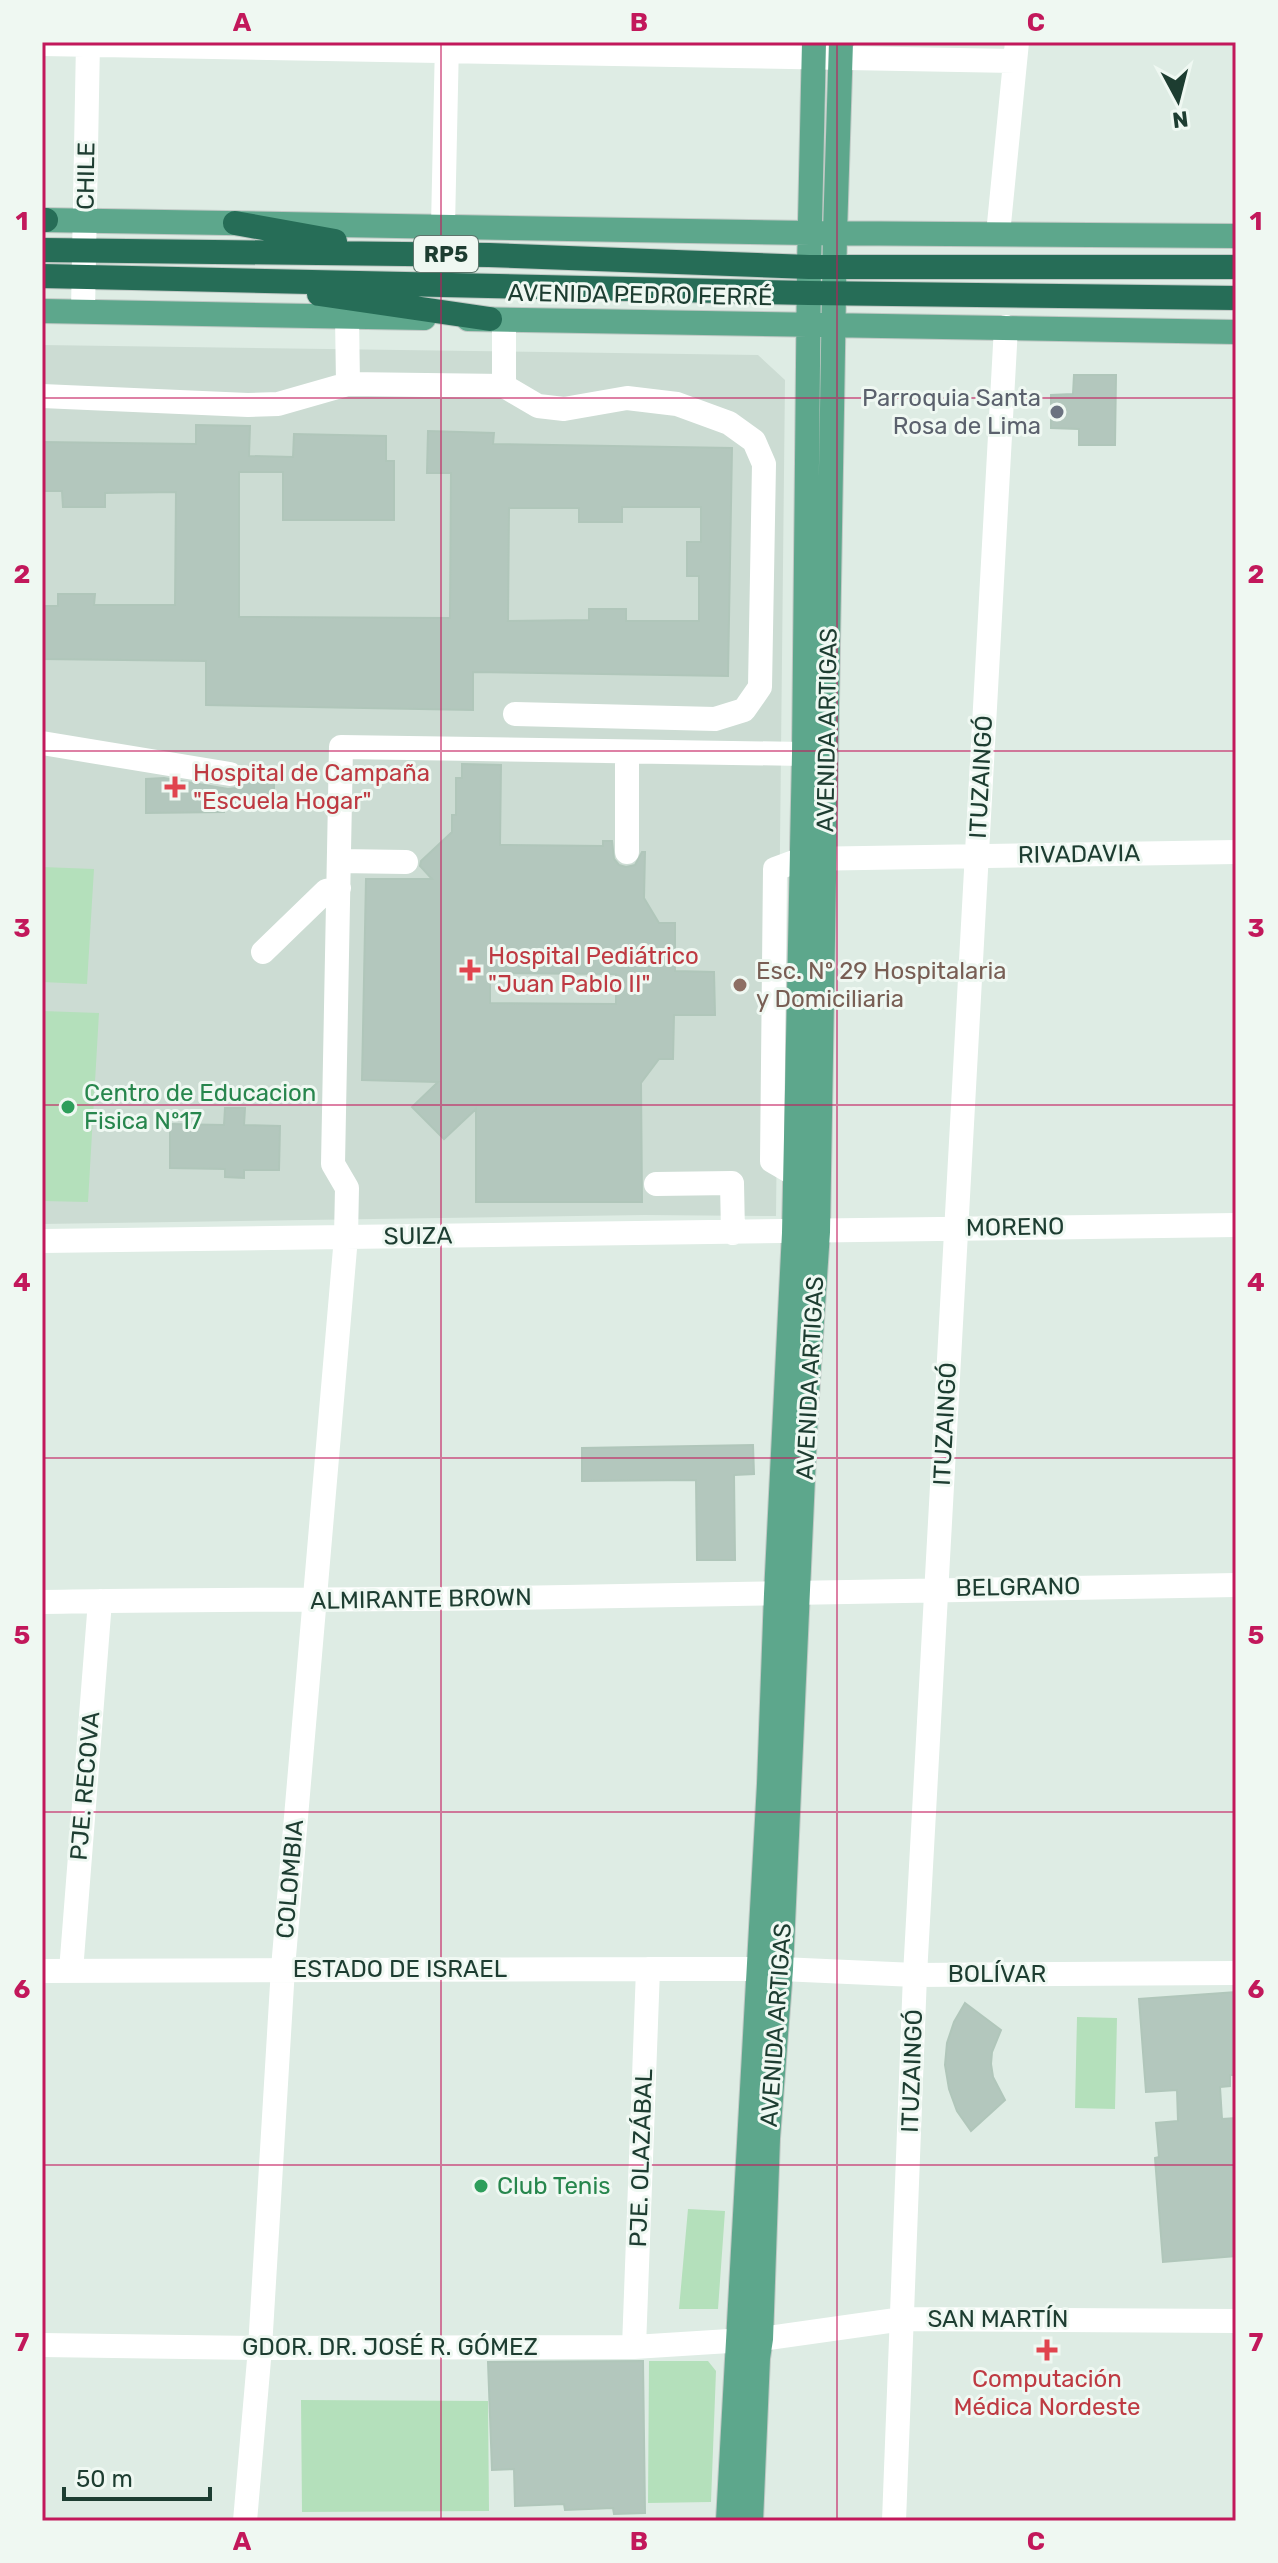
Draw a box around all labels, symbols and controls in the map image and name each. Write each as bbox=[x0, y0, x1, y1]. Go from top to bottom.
text: A bbox=[233, 7, 252, 38]
text: B bbox=[630, 7, 648, 38]
text: C bbox=[1027, 7, 1045, 38]
north arrow bbox=[1138, 60, 1218, 140]
text: N bbox=[1171, 105, 1190, 134]
street label: CHILE bbox=[71, 142, 101, 210]
text: 1 bbox=[16, 206, 28, 237]
text: 1 bbox=[1250, 206, 1262, 237]
road number: RP5 bbox=[414, 236, 478, 272]
street label: AVENIDA PEDRO FERRÉ bbox=[507, 279, 773, 311]
place label: Parroquia Santa Rosa de Lima bbox=[862, 384, 1041, 440]
marker: Parroquia Santa Rosa de Lima bbox=[1048, 403, 1066, 421]
text: 2 bbox=[14, 559, 30, 590]
text: 2 bbox=[1248, 559, 1264, 590]
street label: AVENIDA ARTIGAS bbox=[811, 628, 843, 832]
street label: ITUZAINGÓ bbox=[964, 715, 998, 839]
place label: Hospital de Campaña "Escuela Hogar" bbox=[193, 759, 430, 815]
marker: Hospital de Campaña "Escuela Hogar" bbox=[164, 776, 186, 798]
street label: RIVADAVIA bbox=[1018, 839, 1140, 869]
text: 3 bbox=[13, 913, 31, 944]
text: 3 bbox=[1247, 913, 1265, 944]
place label: Hospital Pediátrico "Juan Pablo II" bbox=[488, 942, 699, 998]
place label: Esc. Nº 29 Hospitalaria y Domiciliaria bbox=[756, 957, 1007, 1013]
marker: Hospital Pediátrico "Juan Pablo II" bbox=[459, 959, 481, 981]
marker: Esc. Nº 29 Hospitalaria y Domiciliaria bbox=[731, 976, 749, 994]
place label: Centro de Educacion Fisica Nº17 bbox=[84, 1079, 316, 1135]
marker: Centro de Educacion Fisica Nº17 bbox=[59, 1098, 77, 1116]
street label: MORENO bbox=[966, 1212, 1064, 1242]
street label: SUIZA bbox=[383, 1221, 453, 1251]
text: 4 bbox=[13, 1267, 31, 1298]
text: 4 bbox=[1247, 1267, 1265, 1298]
street label: AVENIDA ARTIGAS bbox=[791, 1275, 829, 1481]
street label: ITUZAINGÓ bbox=[928, 1362, 962, 1486]
street label: BELGRANO bbox=[955, 1572, 1081, 1602]
street label: ALMIRANTE BROWN bbox=[310, 1583, 532, 1615]
text: 5 bbox=[14, 1620, 30, 1651]
text: 5 bbox=[1248, 1620, 1264, 1651]
street label: PJE. RECOVA bbox=[65, 1710, 105, 1862]
street label: COLOMBIA bbox=[271, 1818, 309, 1940]
street label: AVENIDA ARTIGAS bbox=[755, 1922, 797, 2128]
street label: ESTADO DE ISRAEL bbox=[293, 1955, 508, 1983]
street label: BOLÍVAR bbox=[948, 1960, 1046, 1988]
text: 6 bbox=[14, 1974, 31, 2005]
text: 6 bbox=[1248, 1974, 1265, 2005]
street label: ITUZAINGÓ bbox=[896, 2009, 928, 2133]
street label: PJE. OLAZÁBAL bbox=[624, 2068, 658, 2248]
place label: Club Tenis bbox=[497, 2172, 610, 2200]
marker: Club Tenis bbox=[472, 2177, 490, 2195]
street label: SAN MARTÍN bbox=[927, 2305, 1069, 2333]
text: 7 bbox=[15, 2327, 30, 2358]
text: 7 bbox=[1249, 2327, 1264, 2358]
street label: GDOR. DR. JOSÉ R. GÓMEZ bbox=[242, 2333, 538, 2361]
marker: Computación Médica Nordeste bbox=[1036, 2339, 1058, 2361]
place label: Computación Médica Nordeste bbox=[953, 2365, 1141, 2421]
scale bar bbox=[64, 2451, 210, 2501]
text: 50 m bbox=[76, 2465, 133, 2493]
text: A bbox=[233, 2526, 252, 2557]
text: B bbox=[630, 2526, 648, 2557]
text: C bbox=[1027, 2526, 1045, 2557]

